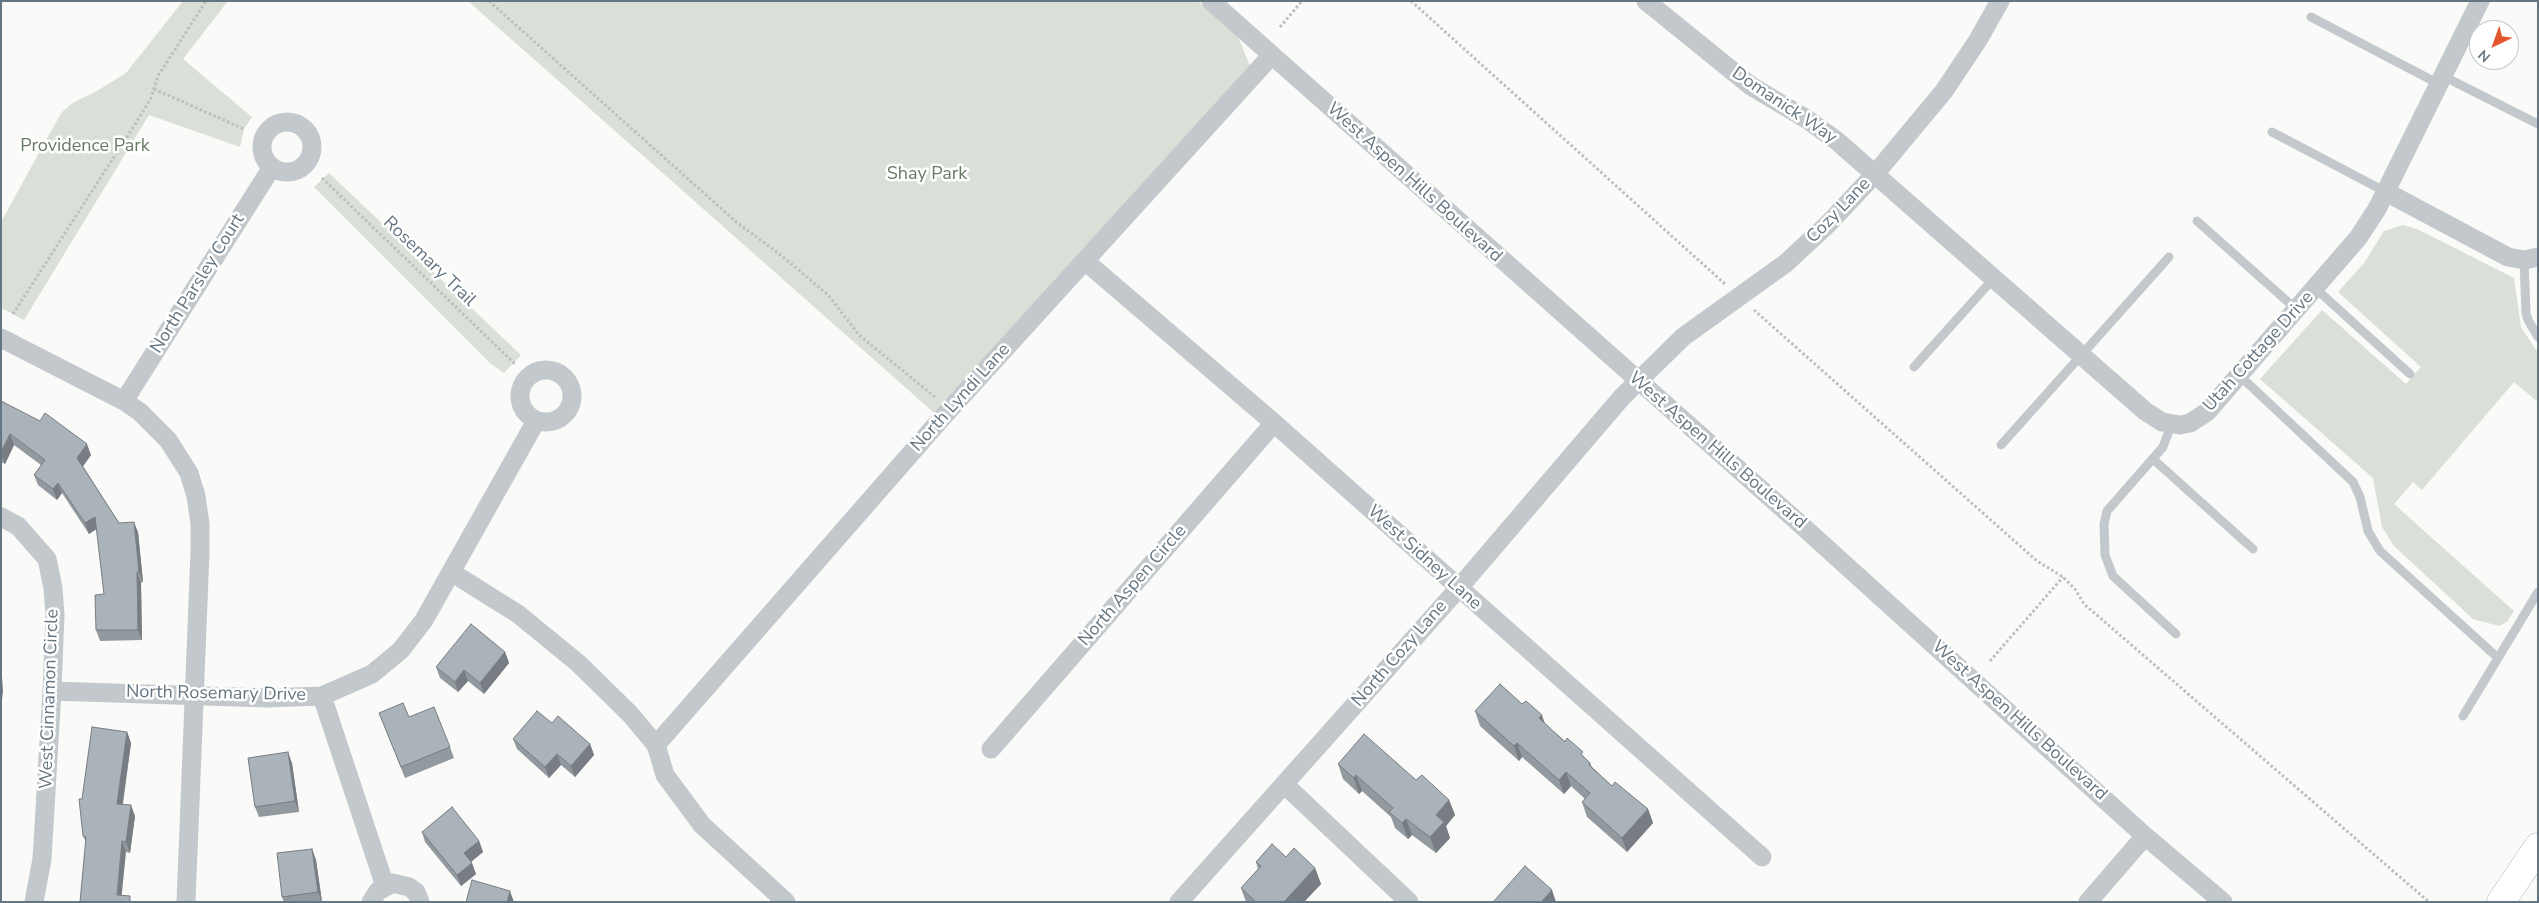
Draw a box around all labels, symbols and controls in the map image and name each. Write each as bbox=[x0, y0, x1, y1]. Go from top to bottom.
north arrow bbox=[2469, 20, 2519, 70]
text: N bbox=[2474, 45, 2495, 66]
street label: Domanick Way bbox=[1727, 63, 1841, 149]
street label: West Aspen Hills Boulevard bbox=[1322, 99, 1506, 267]
park label: Providence Park bbox=[20, 136, 150, 158]
park label: Shay Park bbox=[887, 164, 967, 186]
street label: Cozy Lane bbox=[1803, 174, 1875, 248]
street label: North Parsley Court bbox=[146, 210, 250, 358]
street label: Rosemary Trail bbox=[378, 212, 480, 312]
street label: Utah Cottage Drive bbox=[2199, 287, 2319, 417]
street label: North Lyndi Lane bbox=[907, 339, 1015, 457]
street label: West Aspen Hills Boulevard bbox=[1624, 368, 1810, 534]
street label: West Sidney Lane bbox=[1362, 501, 1486, 615]
street label: North Aspen Circle bbox=[1074, 521, 1192, 651]
street label: North Cozy Lane bbox=[1348, 596, 1452, 712]
street label: West Cinnamon Circle bbox=[36, 609, 64, 789]
street label: West Aspen Hills Boulevard bbox=[1927, 637, 2111, 805]
street label: North Rosemary Drive bbox=[126, 682, 306, 706]

